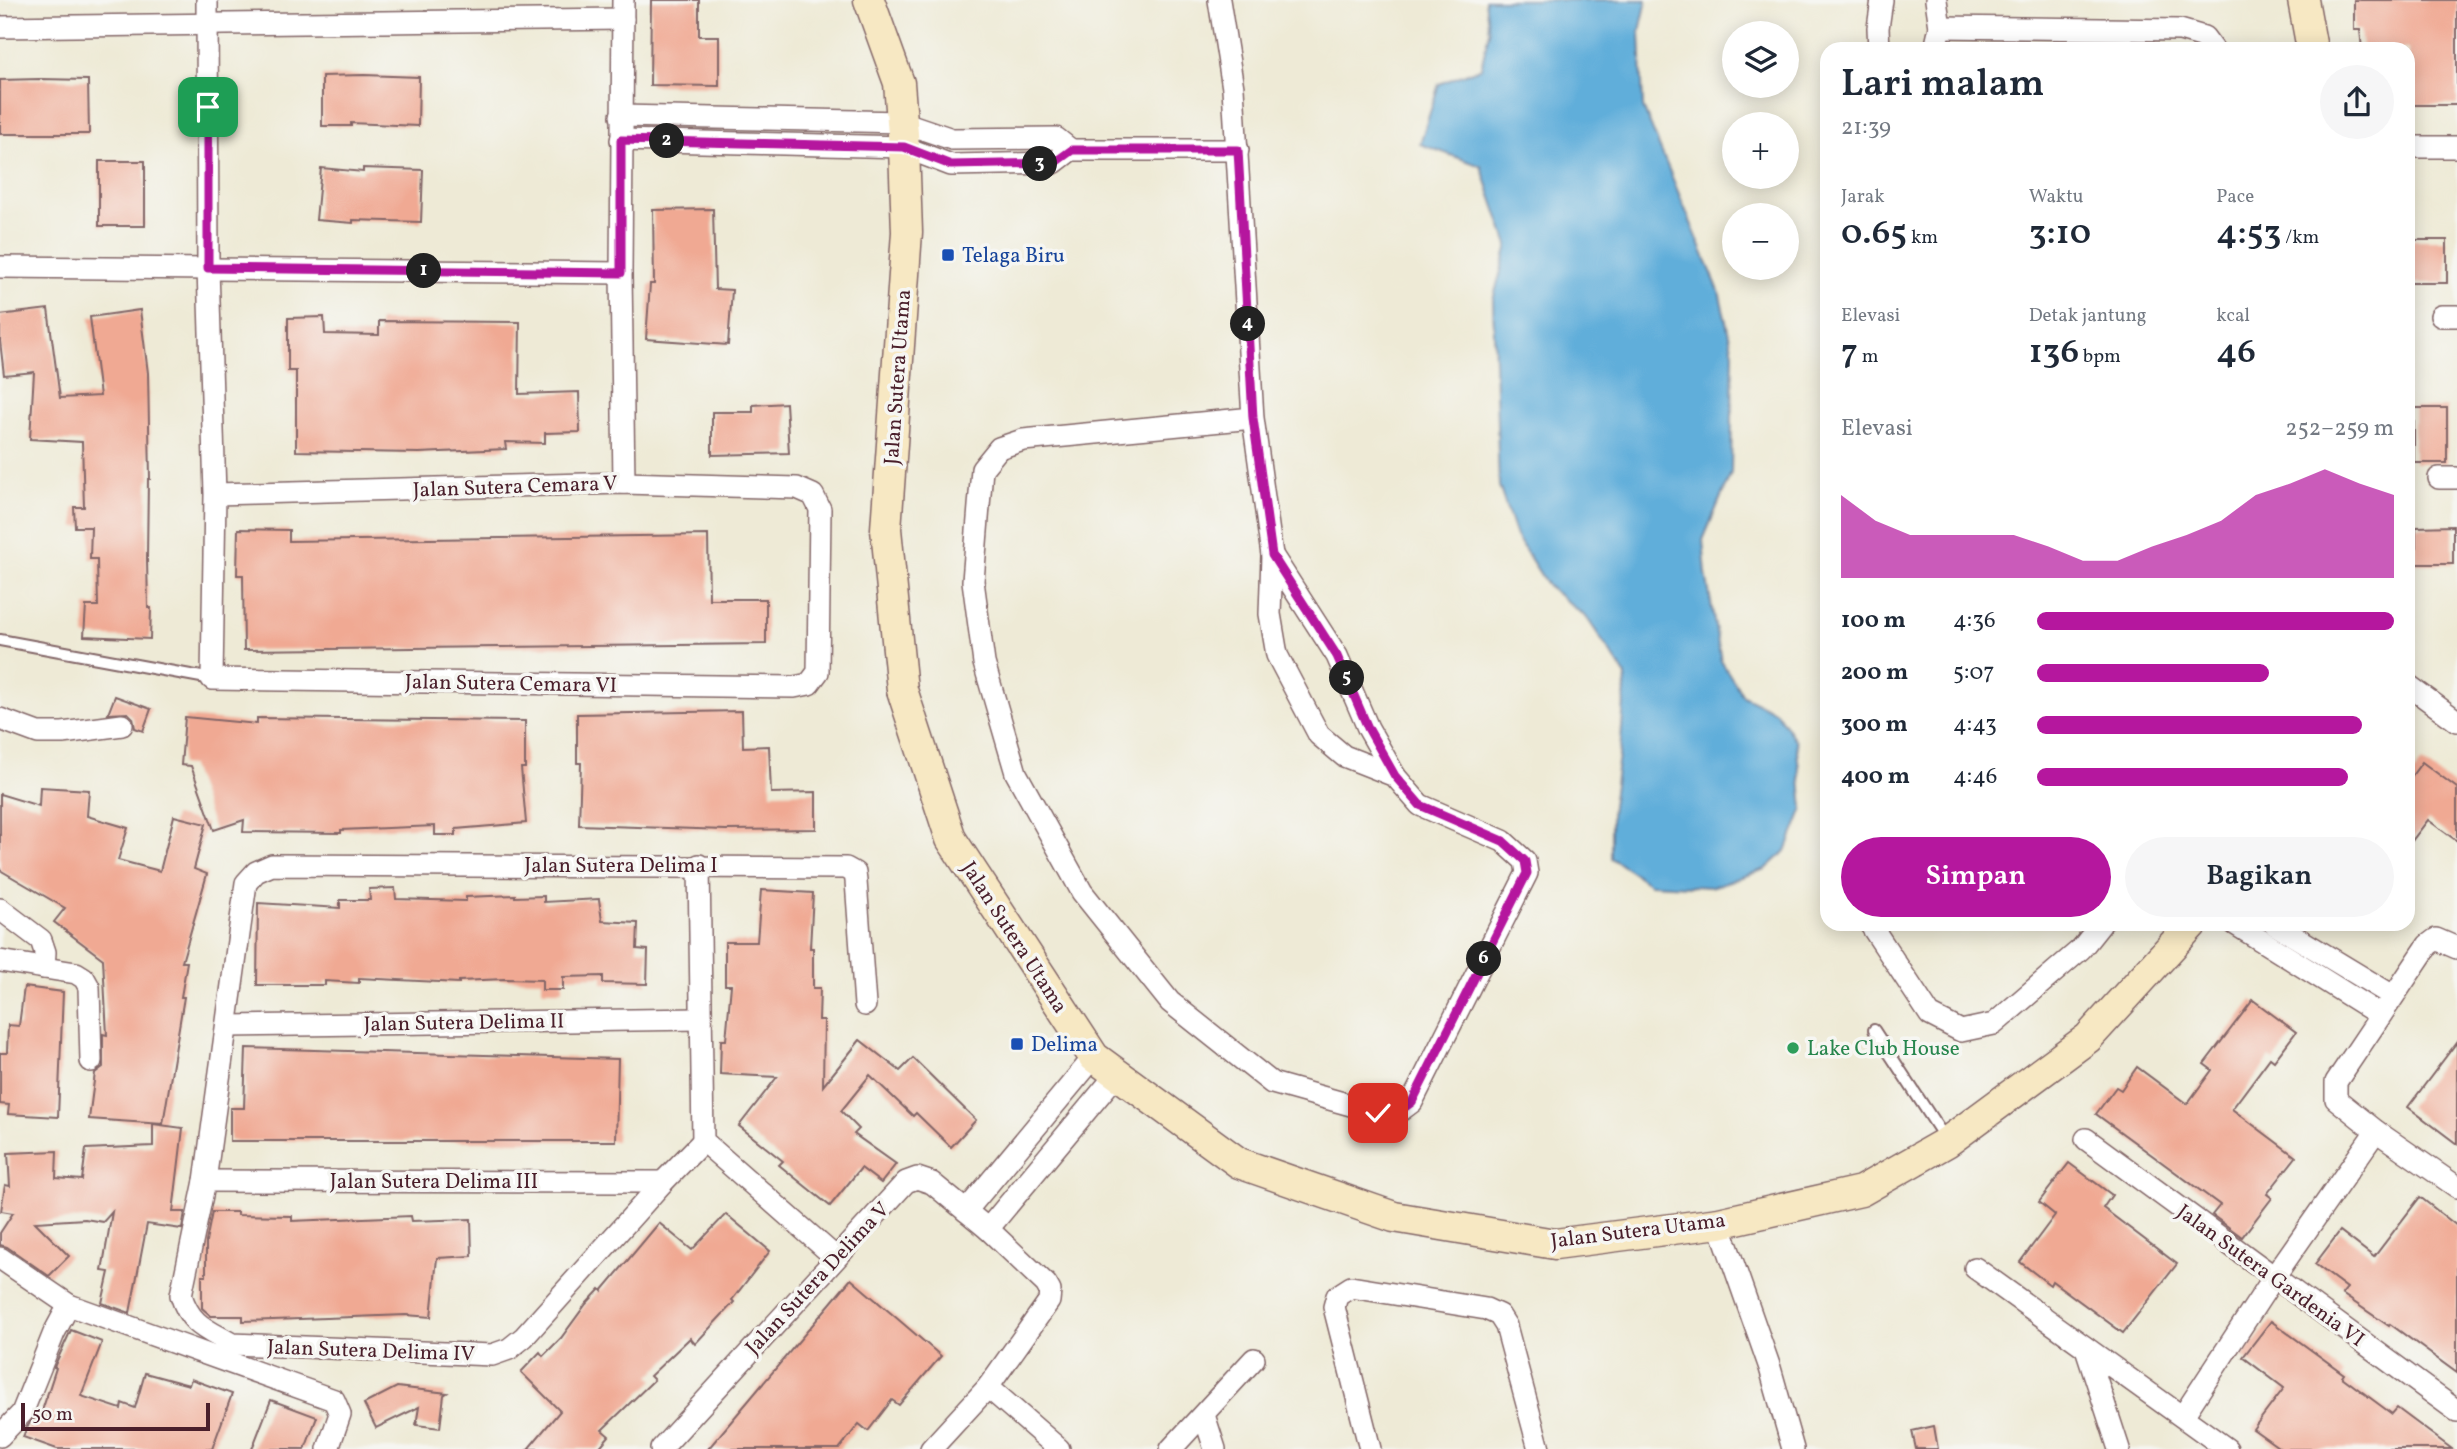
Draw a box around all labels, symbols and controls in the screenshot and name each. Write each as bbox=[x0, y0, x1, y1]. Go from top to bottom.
map controls bbox=[1722, 21, 1799, 280]
button: layers bbox=[1722, 21, 1799, 98]
text: Lari malam bbox=[1841, 59, 2044, 112]
button: share bbox=[2320, 65, 2394, 139]
pin bbox=[178, 77, 238, 137]
icon: arrive bbox=[189, 88, 227, 126]
button: + bbox=[1722, 112, 1799, 189]
text: 21:39 bbox=[1841, 112, 1891, 144]
pin: 2 bbox=[650, 124, 684, 158]
text: 2 bbox=[662, 127, 671, 153]
pin: 3 bbox=[1023, 146, 1058, 182]
text: 3 bbox=[1035, 150, 1044, 176]
text: Jarak bbox=[1841, 184, 1885, 210]
text: Waktu bbox=[2029, 184, 2084, 210]
text: Pace bbox=[2216, 184, 2254, 210]
button: − bbox=[1722, 203, 1799, 280]
text: 0.65 bbox=[1841, 210, 1907, 258]
text: 3:10 bbox=[2029, 210, 2091, 258]
text: 4:53 bbox=[2216, 210, 2281, 258]
text: km bbox=[1907, 225, 1938, 251]
text: /km bbox=[2281, 225, 2319, 251]
place label: Telaga Biru bbox=[962, 242, 1065, 271]
marker: Telaga Biru bbox=[940, 247, 956, 263]
pin: 1 bbox=[406, 254, 442, 288]
text: 1 bbox=[420, 257, 427, 283]
street label: Jalan Sutera Utama bbox=[878, 288, 919, 466]
text: Elevasi bbox=[1841, 303, 1900, 329]
text: Detak jantung bbox=[2029, 303, 2146, 329]
text: kcal bbox=[2216, 303, 2250, 329]
pin: 4 bbox=[1230, 306, 1266, 342]
text: 4 bbox=[1242, 310, 1253, 336]
text: 7 bbox=[1841, 329, 1858, 377]
text: 136 bbox=[2029, 329, 2079, 377]
text: 46 bbox=[2216, 329, 2256, 377]
text: m bbox=[1858, 344, 1878, 370]
text: bpm bbox=[2079, 344, 2121, 370]
text: Elevasi bbox=[1841, 413, 1913, 445]
text: 252–259 m bbox=[2285, 413, 2394, 445]
street label: Jalan Sutera Cemara V bbox=[412, 469, 618, 506]
text: 100 m bbox=[1841, 605, 1906, 637]
text: 4:36 bbox=[1953, 605, 1996, 637]
text: 200 m bbox=[1841, 657, 1908, 689]
text: 5:07 bbox=[1953, 657, 1994, 689]
pin: 5 bbox=[1330, 660, 1364, 696]
text: 5 bbox=[1342, 664, 1351, 690]
street label: Jalan Sutera Cemara VI bbox=[405, 668, 617, 701]
text: 300 m bbox=[1841, 709, 1908, 741]
text: 4:43 bbox=[1953, 709, 1997, 741]
text: 400 m bbox=[1841, 761, 1910, 793]
text: 4:46 bbox=[1953, 761, 1997, 793]
button: Simpan bbox=[1841, 837, 2111, 917]
button: Bagikan bbox=[2125, 837, 2394, 917]
street label: Jalan Sutera Delima I bbox=[524, 852, 718, 881]
street label: Jalan Sutera Utama bbox=[954, 856, 1074, 1019]
pin: 6 bbox=[1466, 942, 1502, 976]
text: 6 bbox=[1478, 945, 1489, 971]
street label: Jalan Sutera Delima II bbox=[363, 1007, 565, 1040]
place label: Delima bbox=[1031, 1031, 1098, 1060]
place label: Lake Club House bbox=[1807, 1035, 1960, 1064]
marker: Delima bbox=[1009, 1036, 1025, 1052]
marker: Lake Club House bbox=[1785, 1040, 1801, 1056]
pin bbox=[1348, 1083, 1408, 1143]
icon: check bbox=[1359, 1094, 1397, 1132]
street label: Jalan Sutera Delima III bbox=[330, 1168, 538, 1197]
street label: Jalan Sutera Delima V bbox=[739, 1196, 897, 1362]
street label: Jalan Sutera Gardenia VI bbox=[2170, 1198, 2370, 1354]
street label: Jalan Sutera Utama bbox=[1549, 1206, 1727, 1257]
street label: Jalan Sutera Delima IV bbox=[267, 1333, 475, 1370]
scale bar bbox=[21, 1400, 210, 1432]
text: 50 m bbox=[32, 1402, 73, 1428]

